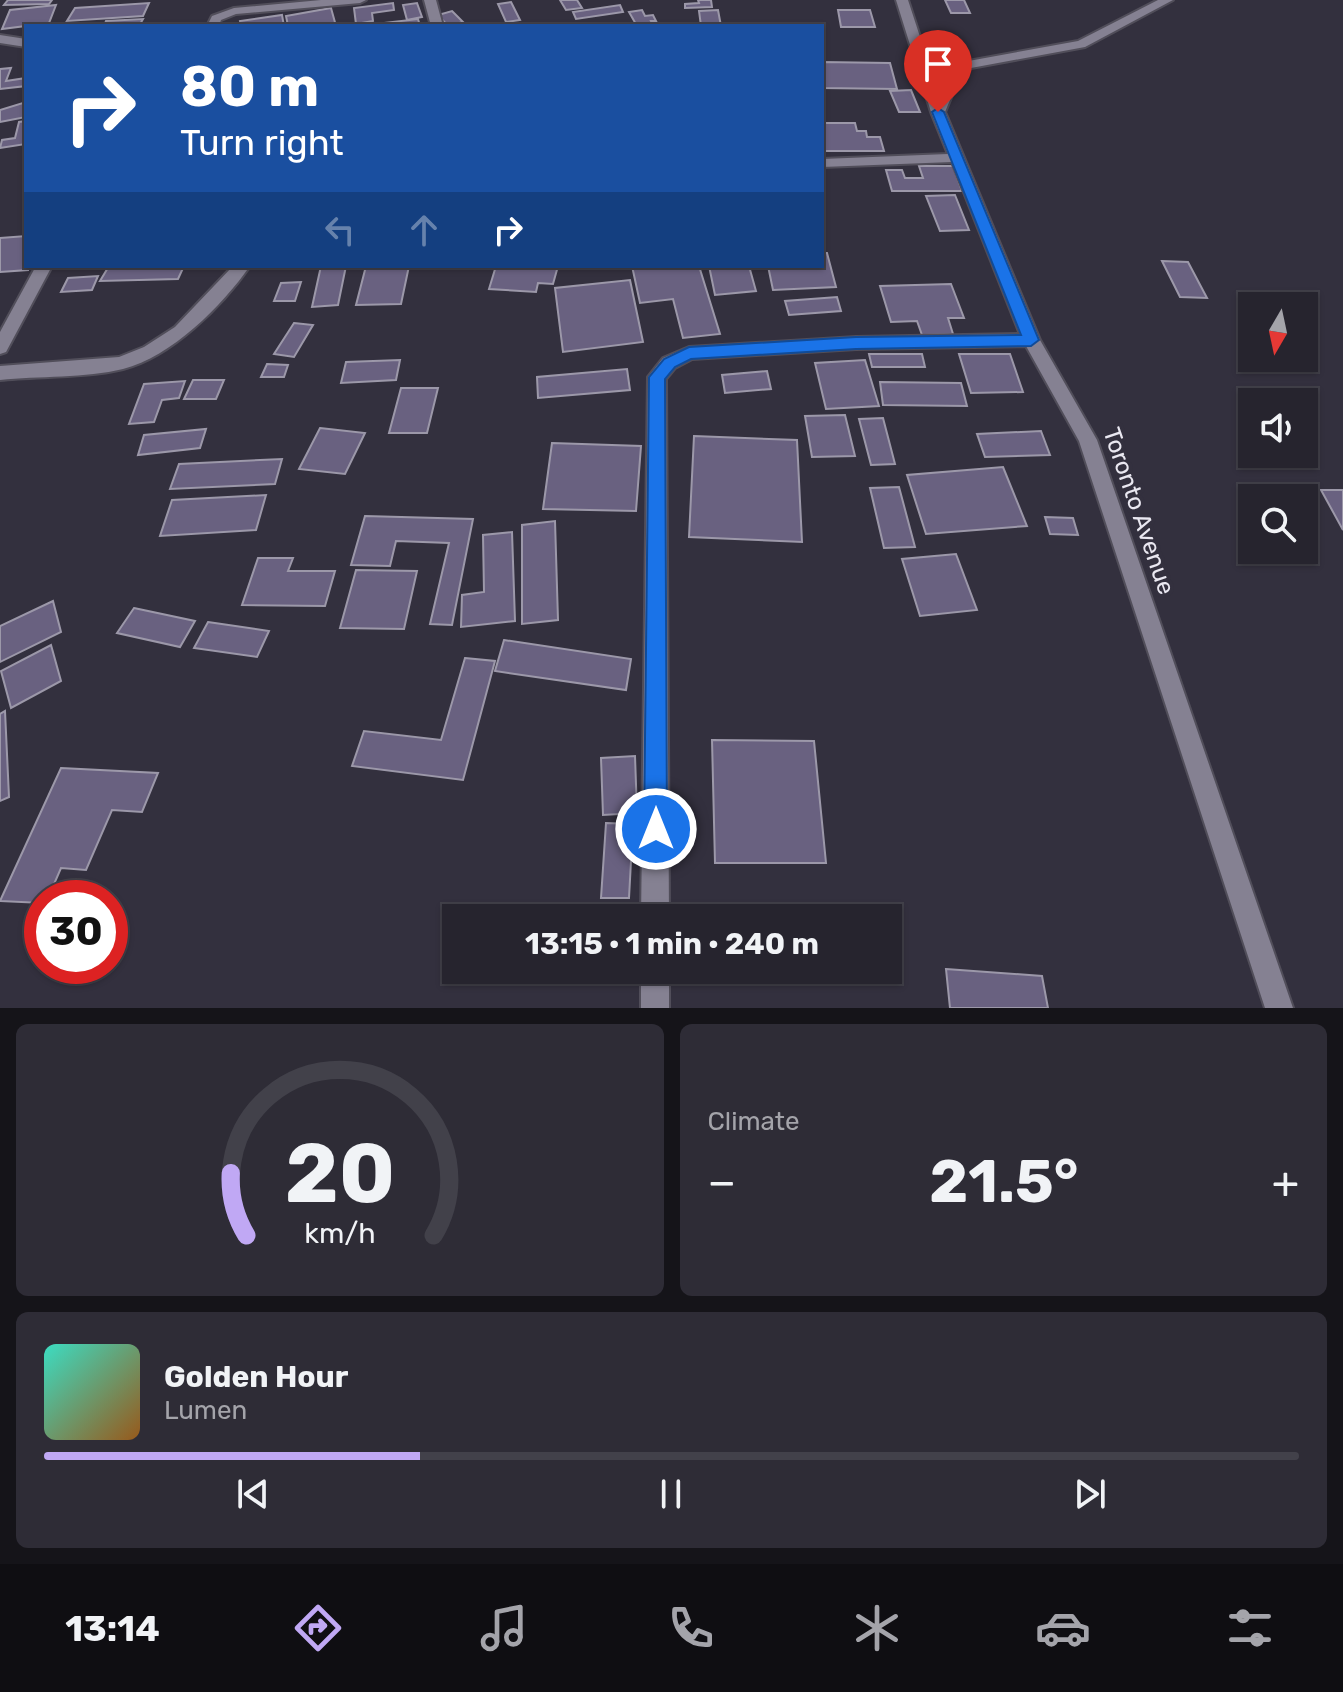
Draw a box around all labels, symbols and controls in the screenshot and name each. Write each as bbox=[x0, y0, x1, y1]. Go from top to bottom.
pin bbox=[904, 30, 972, 112]
icon: arrive bbox=[916, 42, 960, 86]
text: 80 m bbox=[180, 54, 319, 120]
icon: right bbox=[48, 56, 152, 160]
text: Turn right bbox=[180, 121, 344, 164]
icon: left bbox=[318, 208, 362, 252]
icon: ahead bbox=[402, 208, 446, 252]
icon: right bbox=[486, 208, 530, 252]
north arrow bbox=[1238, 292, 1318, 372]
map controls bbox=[1238, 292, 1318, 564]
button: sound bbox=[1238, 388, 1318, 468]
street label: Toronto Avenue bbox=[1097, 424, 1181, 598]
button: search bbox=[1238, 484, 1318, 564]
position arrow bbox=[614, 787, 698, 871]
speed limit sign: 30 bbox=[24, 880, 128, 984]
text: 13:15 · 1 min · 240 m bbox=[525, 926, 819, 962]
text: Climate bbox=[708, 1106, 800, 1137]
text: 20 bbox=[284, 1124, 395, 1223]
text: 21.5° bbox=[929, 1146, 1078, 1217]
text: − bbox=[708, 1156, 736, 1208]
text: + bbox=[1272, 1156, 1299, 1208]
text: km/h bbox=[304, 1216, 375, 1250]
text: Golden Hour bbox=[164, 1359, 348, 1395]
text: Lumen bbox=[164, 1395, 247, 1426]
icon: previous bbox=[231, 1472, 275, 1516]
icon: pause bbox=[649, 1472, 693, 1516]
icon: next bbox=[1068, 1472, 1112, 1516]
icon: directions bbox=[290, 1600, 346, 1656]
icon: music bbox=[476, 1600, 532, 1656]
icon: phone bbox=[663, 1600, 719, 1656]
icon: climate bbox=[849, 1600, 905, 1656]
icon: car bbox=[1035, 1600, 1091, 1656]
icon: filters bbox=[1222, 1600, 1278, 1656]
text: 13:14 bbox=[65, 1607, 160, 1650]

